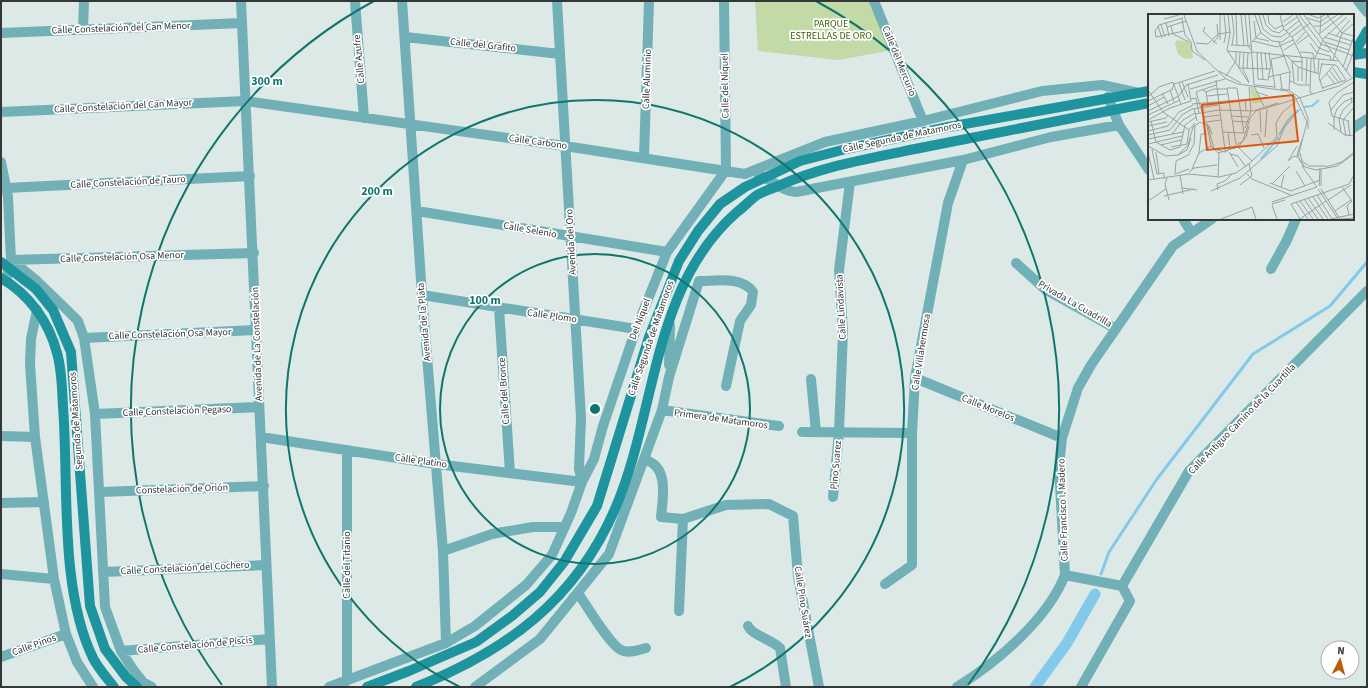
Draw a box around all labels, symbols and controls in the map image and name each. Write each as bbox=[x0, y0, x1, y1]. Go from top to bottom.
inset map bbox=[1148, 14, 1354, 220]
park label: PARQUE ESTRELLAS DE ORO bbox=[790, 17, 872, 43]
street label: Calle Constelación del Can Menor bbox=[51, 19, 191, 37]
street label: Calle del Mercurio bbox=[878, 24, 920, 98]
street label: Calle Azufre bbox=[350, 34, 368, 84]
street label: Calle del Grafito bbox=[449, 35, 517, 55]
street label: Calle Aluminio bbox=[639, 49, 655, 109]
street label: Calle del Níquel bbox=[717, 53, 733, 119]
text: 300 m bbox=[251, 73, 283, 90]
street label: Calle Constelación del Can Mayor bbox=[54, 95, 193, 117]
street label: Calle Segunda de Matamoros bbox=[841, 118, 963, 156]
street label: Calle Carbono bbox=[508, 131, 568, 153]
street label: Calle Constelación de Tauro bbox=[70, 172, 186, 192]
text: 200 m bbox=[361, 183, 393, 200]
street label: Avenida del Oro bbox=[562, 209, 580, 275]
street label: Calle Selenio bbox=[502, 218, 558, 242]
street label: Calle Constelación Osa Menor bbox=[60, 248, 185, 266]
street label: Calle Lindavista bbox=[832, 274, 850, 340]
street label: Privada La Cuadrilla bbox=[1035, 277, 1115, 331]
street label: Calle Segunda de Matamoros bbox=[625, 278, 677, 398]
street label: Avenida de la Plata bbox=[414, 282, 434, 362]
street label: Avenida de La Constelación bbox=[248, 287, 266, 401]
text: 100 m bbox=[469, 292, 501, 309]
street label: Del Niquel bbox=[626, 296, 654, 342]
street label: Calle Plomo bbox=[526, 306, 578, 326]
street label: Calle Villahermosa bbox=[908, 313, 934, 391]
street label: Calle Constelación Osa Mayor bbox=[108, 325, 232, 343]
street label: Calle del Bronce bbox=[495, 357, 513, 425]
street label: Calle Antiguo Camino de la Cuartilla bbox=[1185, 360, 1299, 478]
street label: Segunda de Matamoros bbox=[66, 371, 86, 471]
street label: Calle Morelos bbox=[959, 391, 1017, 425]
street label: Calle Constelación Pegaso bbox=[122, 402, 232, 420]
centre of rings bbox=[588, 402, 602, 416]
street label: Primera de Matamoros bbox=[673, 405, 769, 433]
street label: Pino Suarez bbox=[827, 440, 845, 490]
street label: Calle Platino bbox=[394, 450, 448, 472]
street label: Calle Francisco I. Madero bbox=[1054, 458, 1072, 562]
street label: Constelación de Orión bbox=[136, 480, 228, 498]
street label: Calle del Titanio bbox=[340, 531, 354, 599]
street label: Calle Constelación del Cochero bbox=[120, 558, 250, 578]
street label: Calle Pino Suárez bbox=[790, 565, 816, 639]
street label: Calle Pinos bbox=[10, 631, 58, 659]
street label: Calle Constelación de Piscis bbox=[137, 633, 253, 657]
north arrow bbox=[1320, 640, 1360, 680]
text: N bbox=[1337, 643, 1345, 658]

